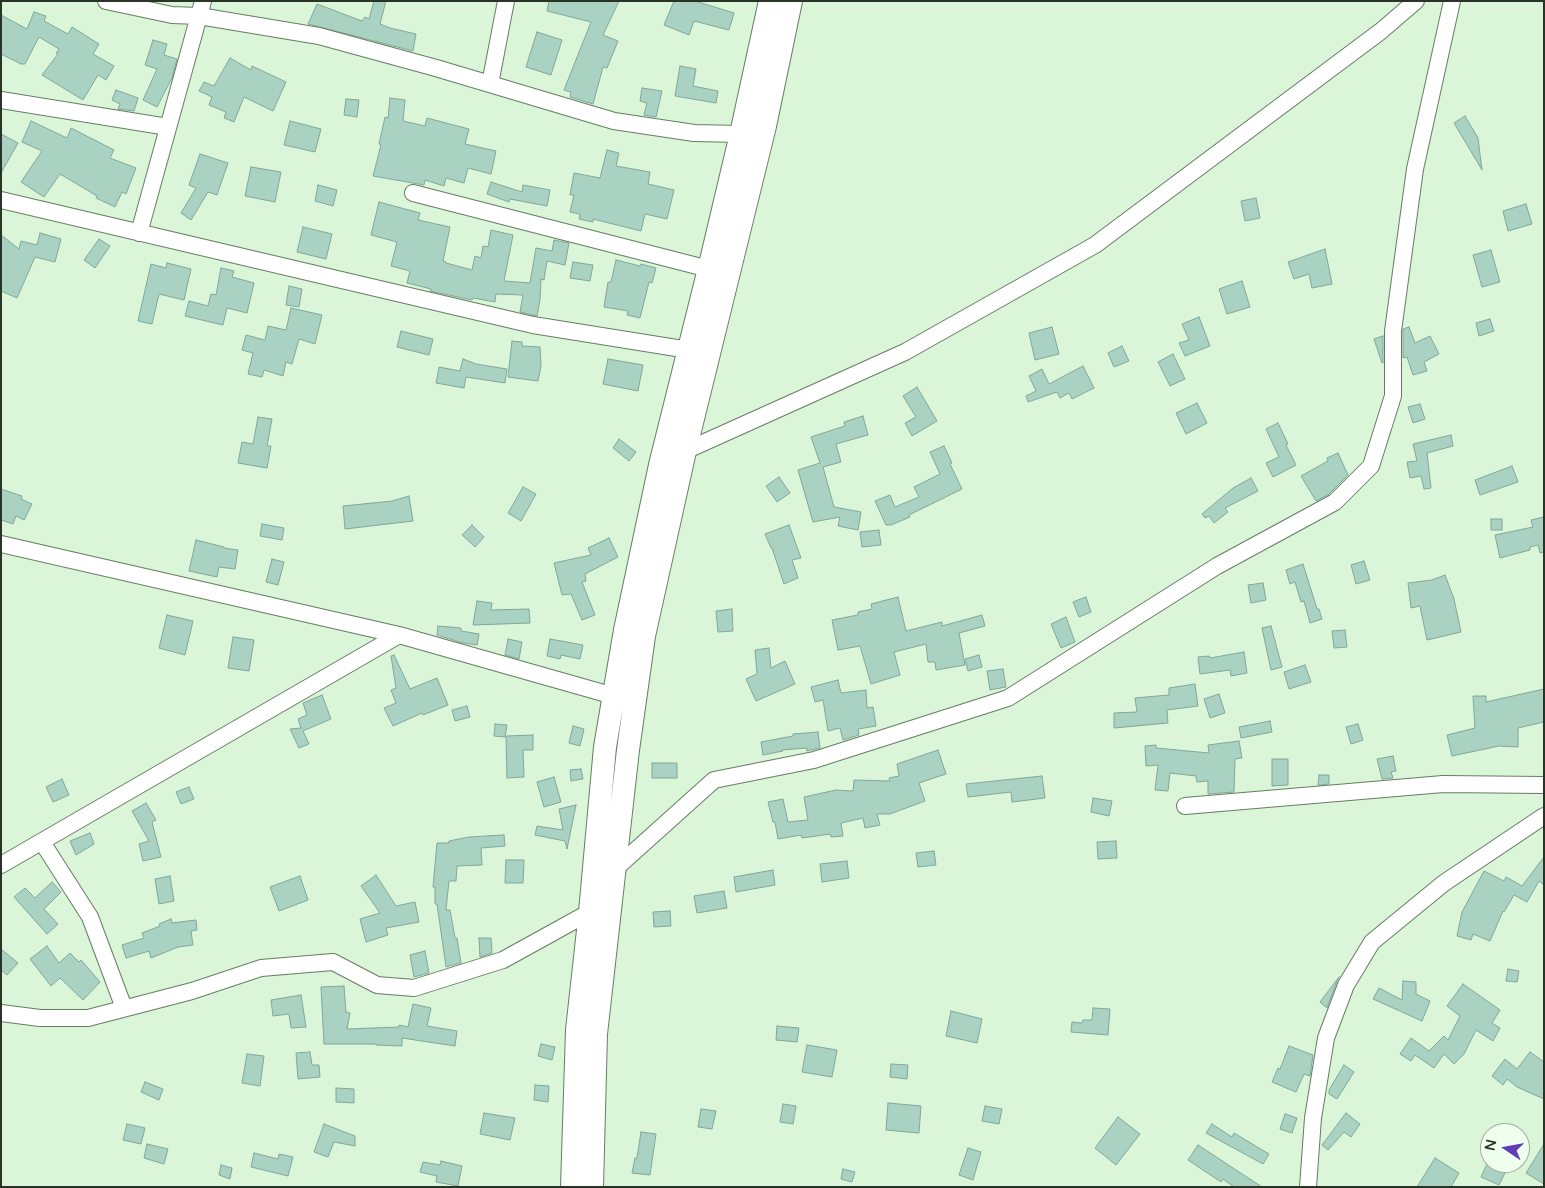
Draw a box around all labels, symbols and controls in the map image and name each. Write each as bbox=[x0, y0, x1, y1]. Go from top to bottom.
north arrow bbox=[1480, 1123, 1530, 1173]
text: N bbox=[1481, 1138, 1500, 1152]

